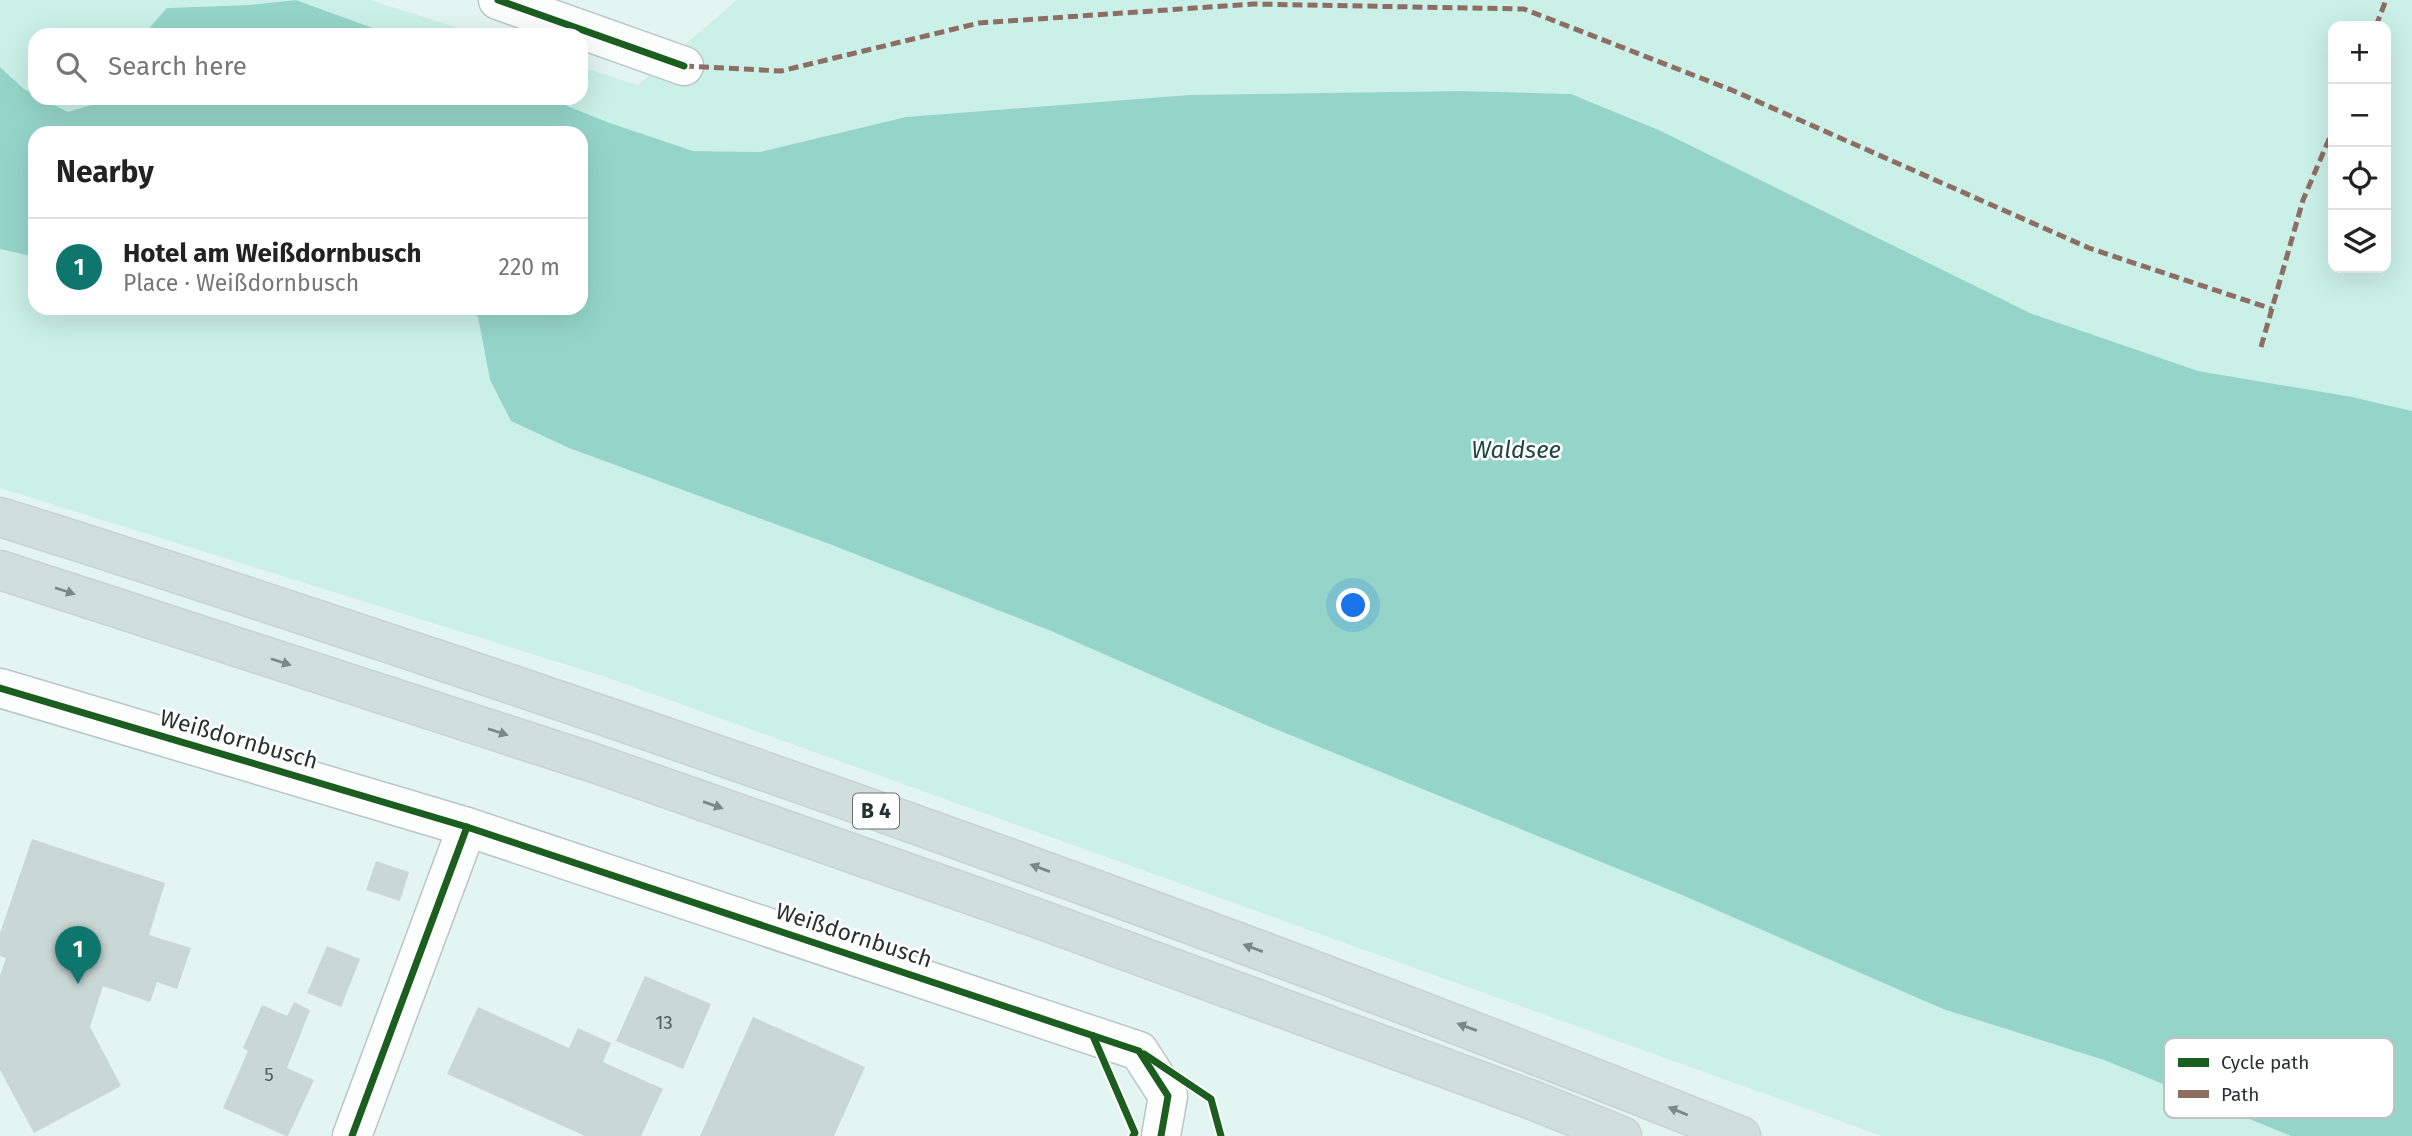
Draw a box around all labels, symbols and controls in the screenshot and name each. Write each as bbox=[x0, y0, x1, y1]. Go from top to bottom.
map controls bbox=[2328, 21, 2391, 273]
button: + bbox=[2328, 21, 2391, 84]
search box bbox=[28, 28, 588, 105]
icon: search bbox=[52, 48, 90, 86]
text: Search here bbox=[108, 51, 247, 82]
button: − bbox=[2328, 84, 2391, 147]
button: locate bbox=[2328, 147, 2391, 210]
text: Nearby bbox=[56, 154, 154, 190]
button: layers bbox=[2328, 210, 2391, 273]
text: Hotel am Weißdornbusch bbox=[123, 238, 422, 269]
text: 1 bbox=[74, 253, 84, 281]
text: 220 m bbox=[499, 253, 560, 281]
text: Place · Weißdornbusch bbox=[123, 269, 359, 297]
water label: Waldsee bbox=[1471, 436, 1561, 464]
one-way arrow bbox=[55, 587, 76, 597]
your location bbox=[1336, 588, 1370, 622]
one-way arrow bbox=[271, 657, 292, 667]
street label: Weißdornbusch bbox=[157, 703, 321, 775]
one-way arrow bbox=[487, 727, 508, 737]
road number: B 4 bbox=[853, 794, 899, 828]
one-way arrow bbox=[703, 800, 724, 811]
one-way arrow bbox=[1029, 863, 1050, 874]
street label: Weißdornbusch bbox=[772, 896, 936, 974]
pin: 1 bbox=[55, 926, 101, 984]
one-way arrow bbox=[1243, 942, 1264, 953]
house number: 13 bbox=[655, 1011, 673, 1034]
one-way arrow bbox=[1456, 1021, 1477, 1032]
legend bbox=[2164, 1038, 2394, 1118]
text: Cycle path bbox=[2221, 1051, 2309, 1074]
house number: 5 bbox=[264, 1063, 274, 1086]
text: Path bbox=[2221, 1083, 2259, 1106]
one-way arrow bbox=[1667, 1105, 1688, 1116]

